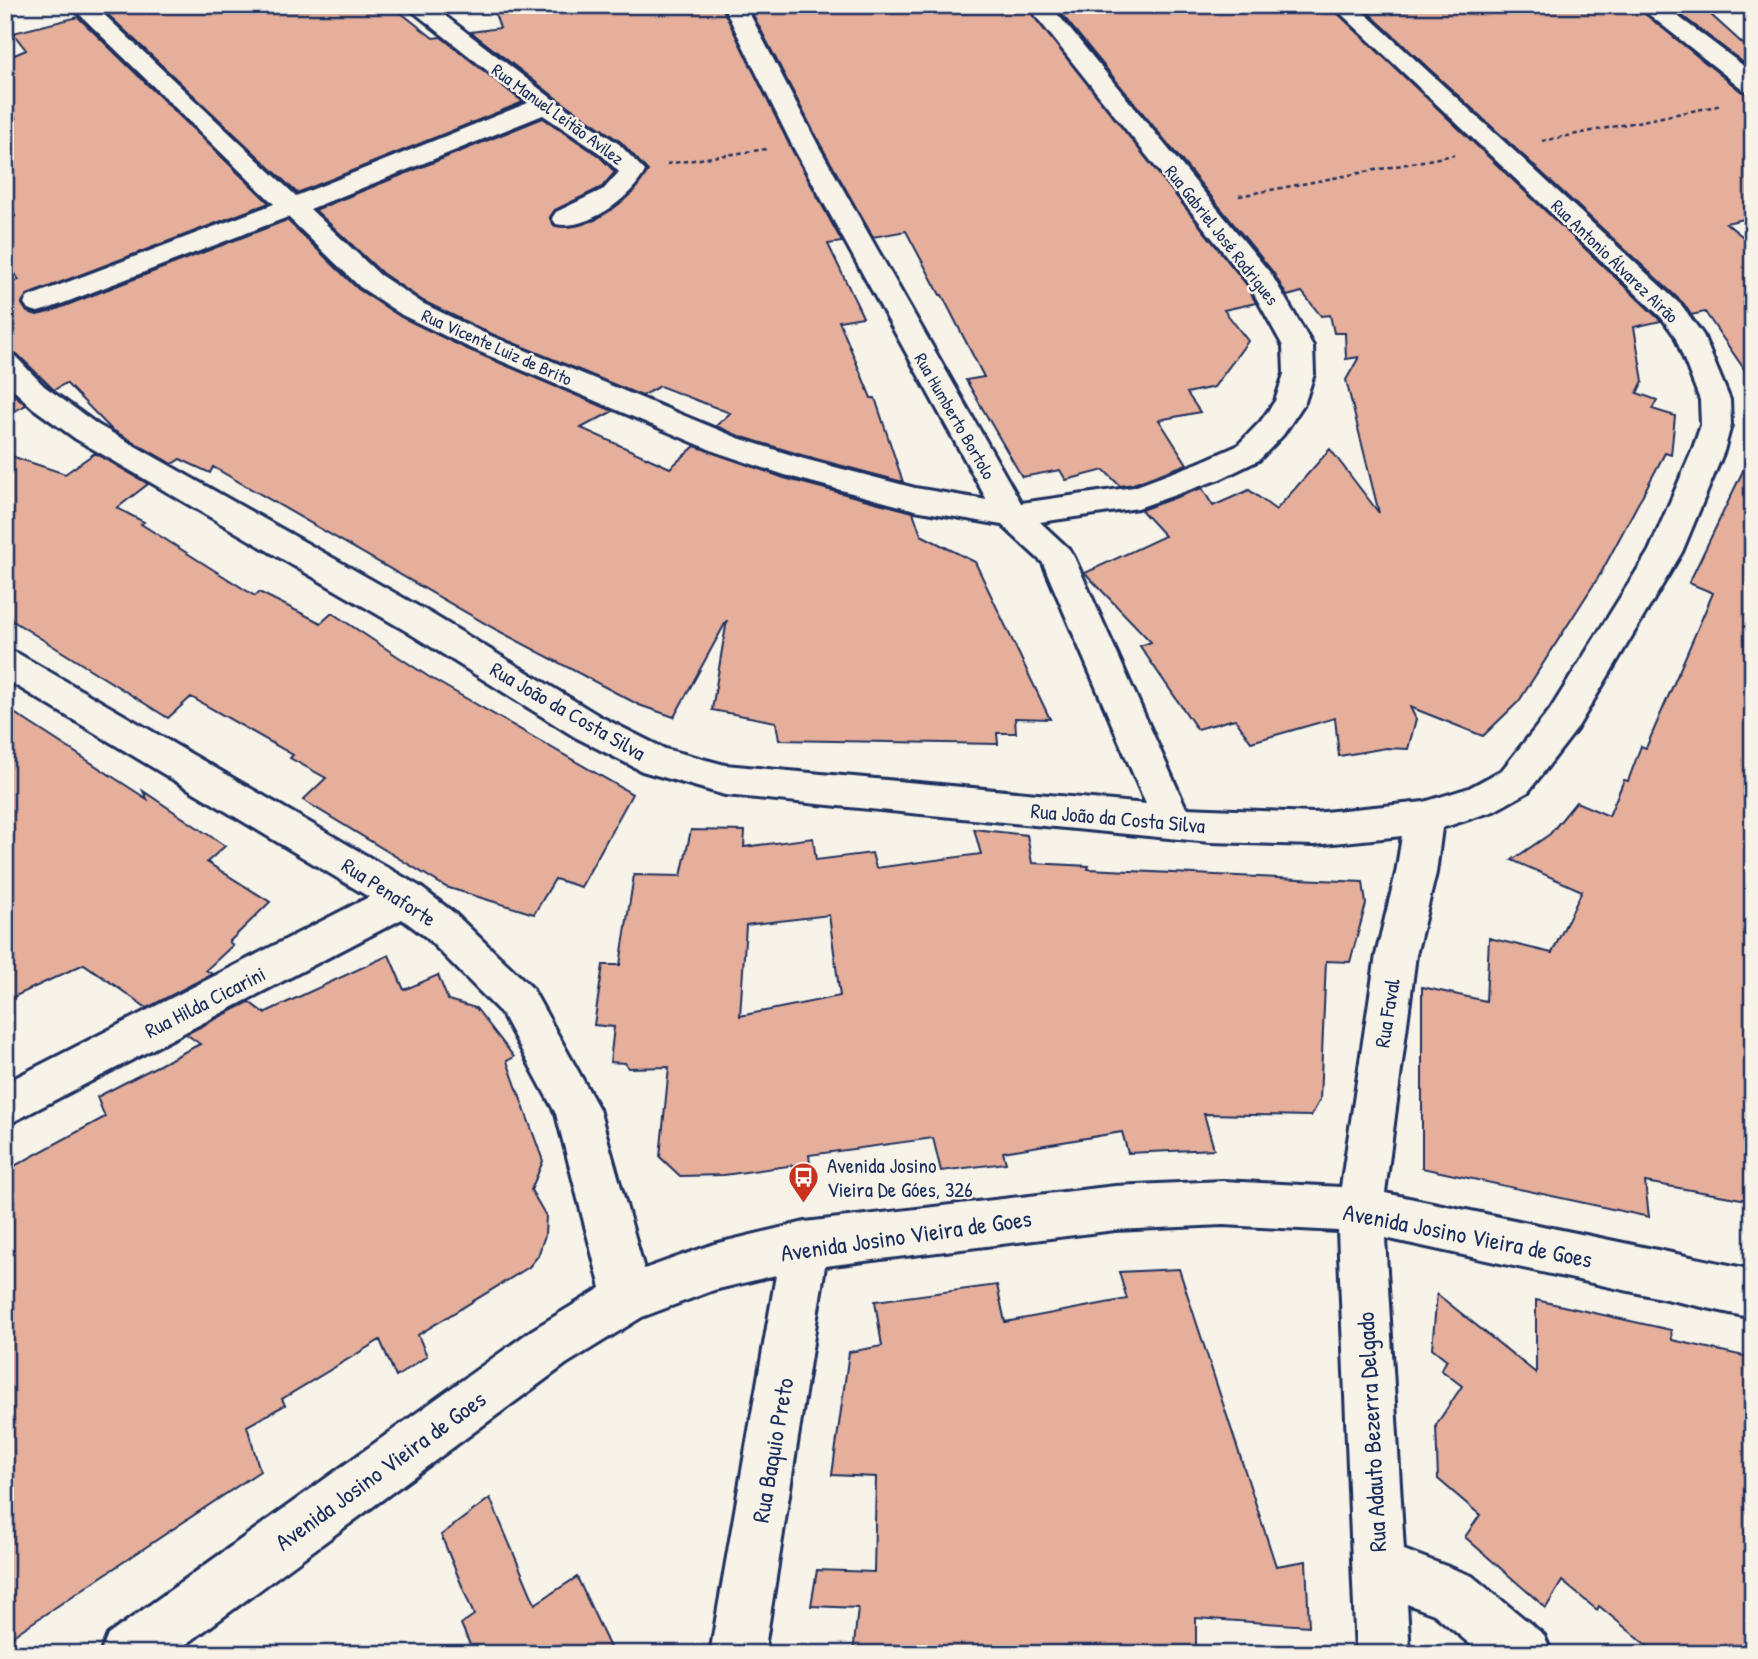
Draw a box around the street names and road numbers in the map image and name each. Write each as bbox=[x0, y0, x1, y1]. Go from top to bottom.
street label: Rua Manuel Leitão Avilez bbox=[487, 57, 629, 171]
street label: Rua Gabriel José Rodrigues bbox=[1159, 160, 1285, 310]
street label: Rua Antonio Álvarez Airão bbox=[1546, 194, 1684, 328]
street label: Rua Vicente Luiz de Brito bbox=[418, 303, 576, 391]
street label: Rua Humberto Bortolo bbox=[909, 348, 1001, 484]
street label: Rua João da Costa Silva bbox=[485, 655, 651, 767]
street label: Rua João da Costa Silva bbox=[1030, 796, 1206, 840]
street label: Rua Penaforte bbox=[336, 851, 442, 933]
street label: Rua Hilda Cicarini bbox=[140, 959, 270, 1045]
street label: Rua Faval bbox=[1367, 976, 1407, 1050]
street label: Avenida Josino Vieira de Goes bbox=[1341, 1195, 1595, 1275]
street label: Avenida Josino Vieira de Goes bbox=[779, 1202, 1033, 1268]
street label: Rua Adauto Bezerra Delgado bbox=[1349, 1311, 1393, 1553]
street label: Rua Baquio Preto bbox=[744, 1375, 801, 1525]
street label: Avenida Josino Vieira de Goes bbox=[268, 1383, 492, 1557]

